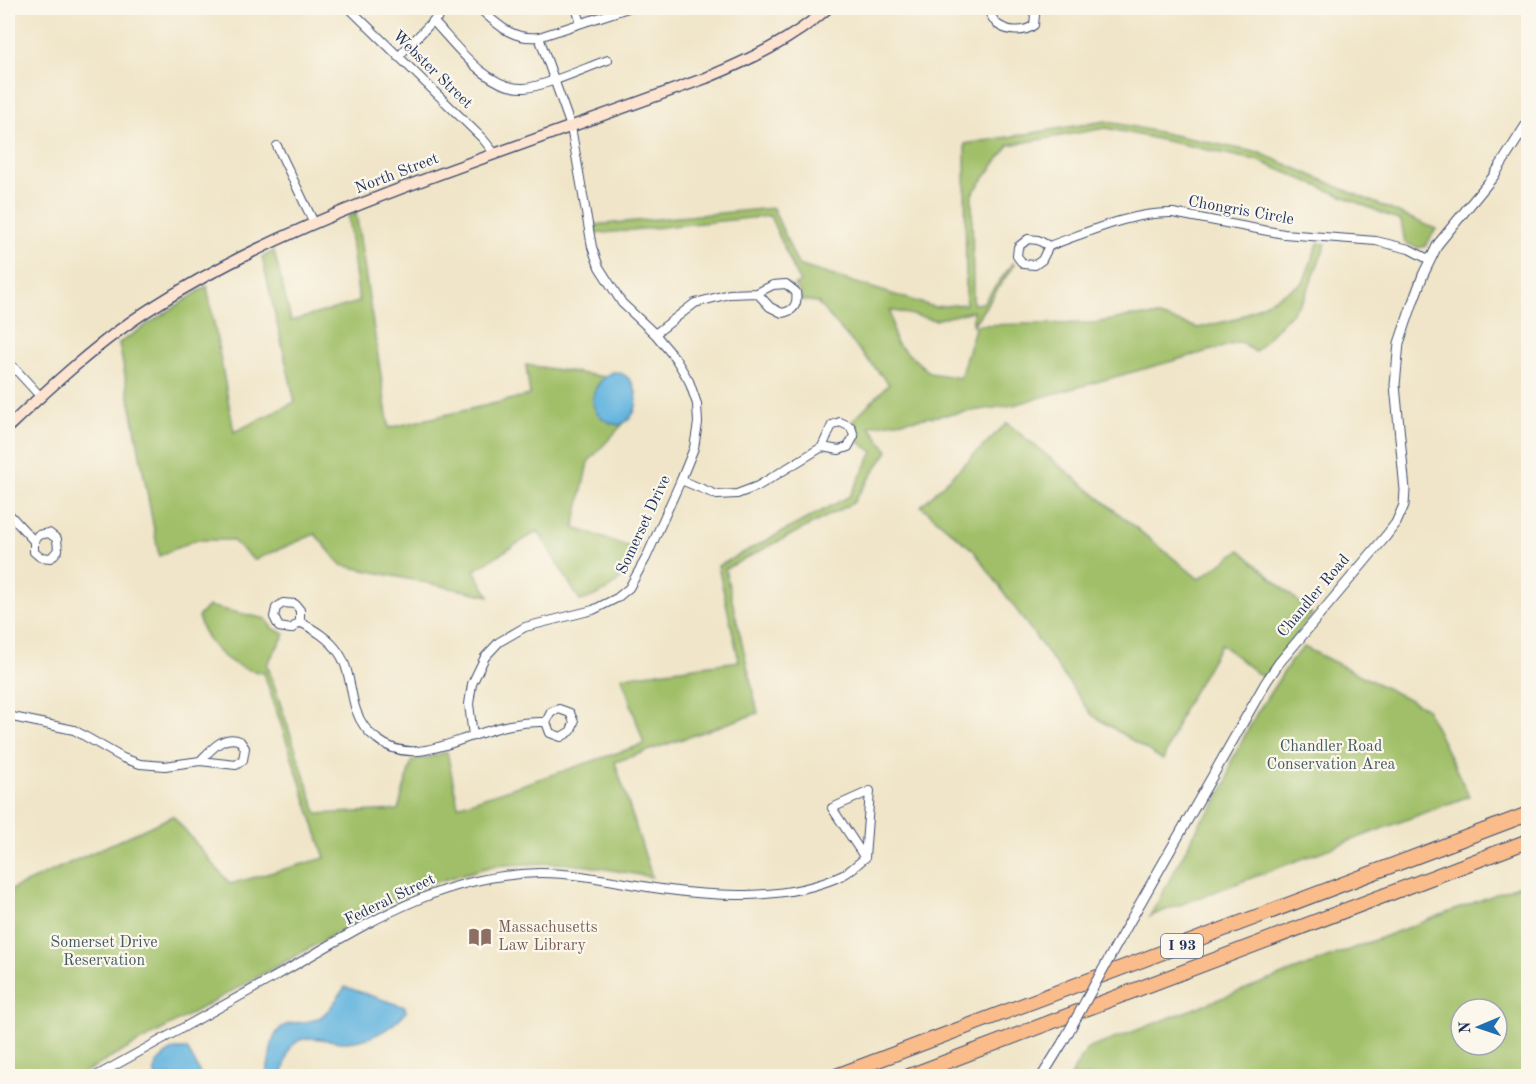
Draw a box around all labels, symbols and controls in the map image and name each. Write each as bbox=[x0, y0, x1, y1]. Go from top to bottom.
street label: Webster Street bbox=[389, 28, 475, 112]
street label: North Street bbox=[353, 151, 441, 197]
street label: Chongris Circle bbox=[1187, 194, 1295, 228]
street label: Somerset Drive bbox=[614, 473, 674, 577]
street label: Chandler Road bbox=[1275, 552, 1353, 640]
park label: Chandler Road Conservation Area bbox=[1266, 739, 1396, 773]
street label: Federal Street bbox=[342, 871, 438, 929]
place label: Massachusetts Law Library bbox=[498, 920, 598, 954]
library icon: Massachusetts Law Library bbox=[467, 924, 493, 950]
road number: I 93 bbox=[1161, 934, 1203, 958]
park label: Somerset Drive Reservation bbox=[50, 935, 158, 969]
north arrow bbox=[1449, 997, 1509, 1057]
text: N bbox=[1458, 1020, 1474, 1034]

